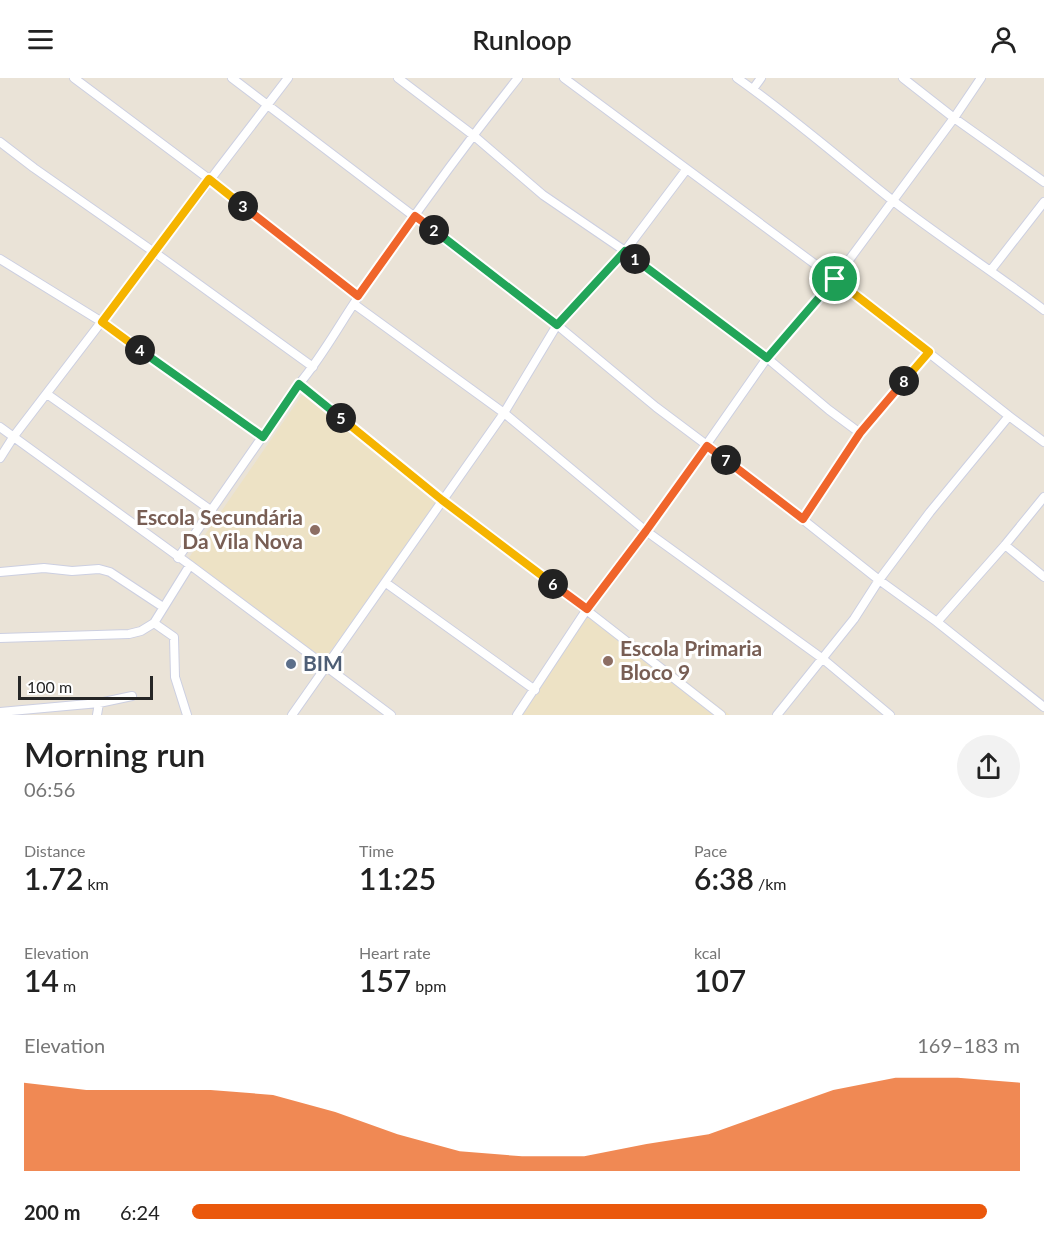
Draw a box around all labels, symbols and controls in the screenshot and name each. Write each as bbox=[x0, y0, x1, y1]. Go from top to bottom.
icon: menu bbox=[24, 23, 57, 56]
text: Runloop bbox=[472, 23, 572, 56]
icon: person bbox=[987, 23, 1020, 56]
pin: 3 bbox=[228, 191, 258, 221]
text: 3 bbox=[238, 196, 248, 215]
pin: 2 bbox=[419, 215, 449, 245]
text: 2 bbox=[429, 220, 439, 239]
pin: 1 bbox=[620, 244, 650, 274]
text: 1 bbox=[630, 249, 640, 268]
pin bbox=[809, 253, 860, 304]
icon: arrive bbox=[818, 262, 851, 295]
pin: 4 bbox=[125, 335, 155, 365]
text: 4 bbox=[135, 340, 145, 359]
pin: 8 bbox=[889, 366, 919, 396]
text: 8 bbox=[899, 371, 909, 390]
pin: 5 bbox=[326, 403, 356, 433]
text: 5 bbox=[336, 408, 346, 427]
pin: 7 bbox=[711, 445, 741, 475]
text: 7 bbox=[721, 450, 731, 469]
place label: Escola Secundária Da Vila Nova bbox=[136, 504, 303, 553]
marker: Escola Secundária Da Vila Nova bbox=[308, 523, 322, 537]
pin: 6 bbox=[538, 569, 568, 599]
text: 6 bbox=[548, 574, 558, 593]
place label: Escola Primaria Bloco 9 bbox=[620, 635, 762, 684]
place label: BIM bbox=[303, 650, 343, 675]
marker: Escola Primaria Bloco 9 bbox=[601, 654, 615, 668]
marker: BIM bbox=[284, 657, 298, 671]
scale bar bbox=[18, 673, 153, 700]
text: 100 m bbox=[27, 677, 72, 696]
text: Morning run bbox=[24, 734, 205, 774]
button: share bbox=[957, 735, 1020, 798]
text: 06:56 bbox=[24, 777, 75, 801]
text: Distance bbox=[24, 841, 85, 860]
text: Time bbox=[359, 841, 394, 860]
text: Pace bbox=[694, 841, 727, 860]
text: 1.72 bbox=[24, 860, 83, 896]
text: 11:25 bbox=[359, 860, 436, 896]
text: 6:38 bbox=[694, 860, 754, 896]
text: km bbox=[83, 874, 109, 893]
text: /km bbox=[754, 874, 786, 893]
text: Elevation bbox=[24, 943, 89, 962]
text: Heart rate bbox=[359, 943, 431, 962]
text: kcal bbox=[694, 943, 721, 962]
text: 14 bbox=[24, 962, 59, 998]
text: 157 bbox=[359, 962, 411, 998]
text: 107 bbox=[694, 962, 746, 998]
text: m bbox=[59, 976, 76, 995]
text: bpm bbox=[411, 976, 446, 995]
text: Elevation bbox=[24, 1033, 105, 1057]
text: 169–183 m bbox=[917, 1033, 1020, 1057]
text: 200 m bbox=[24, 1200, 80, 1224]
text: 6:24 bbox=[120, 1200, 160, 1224]

